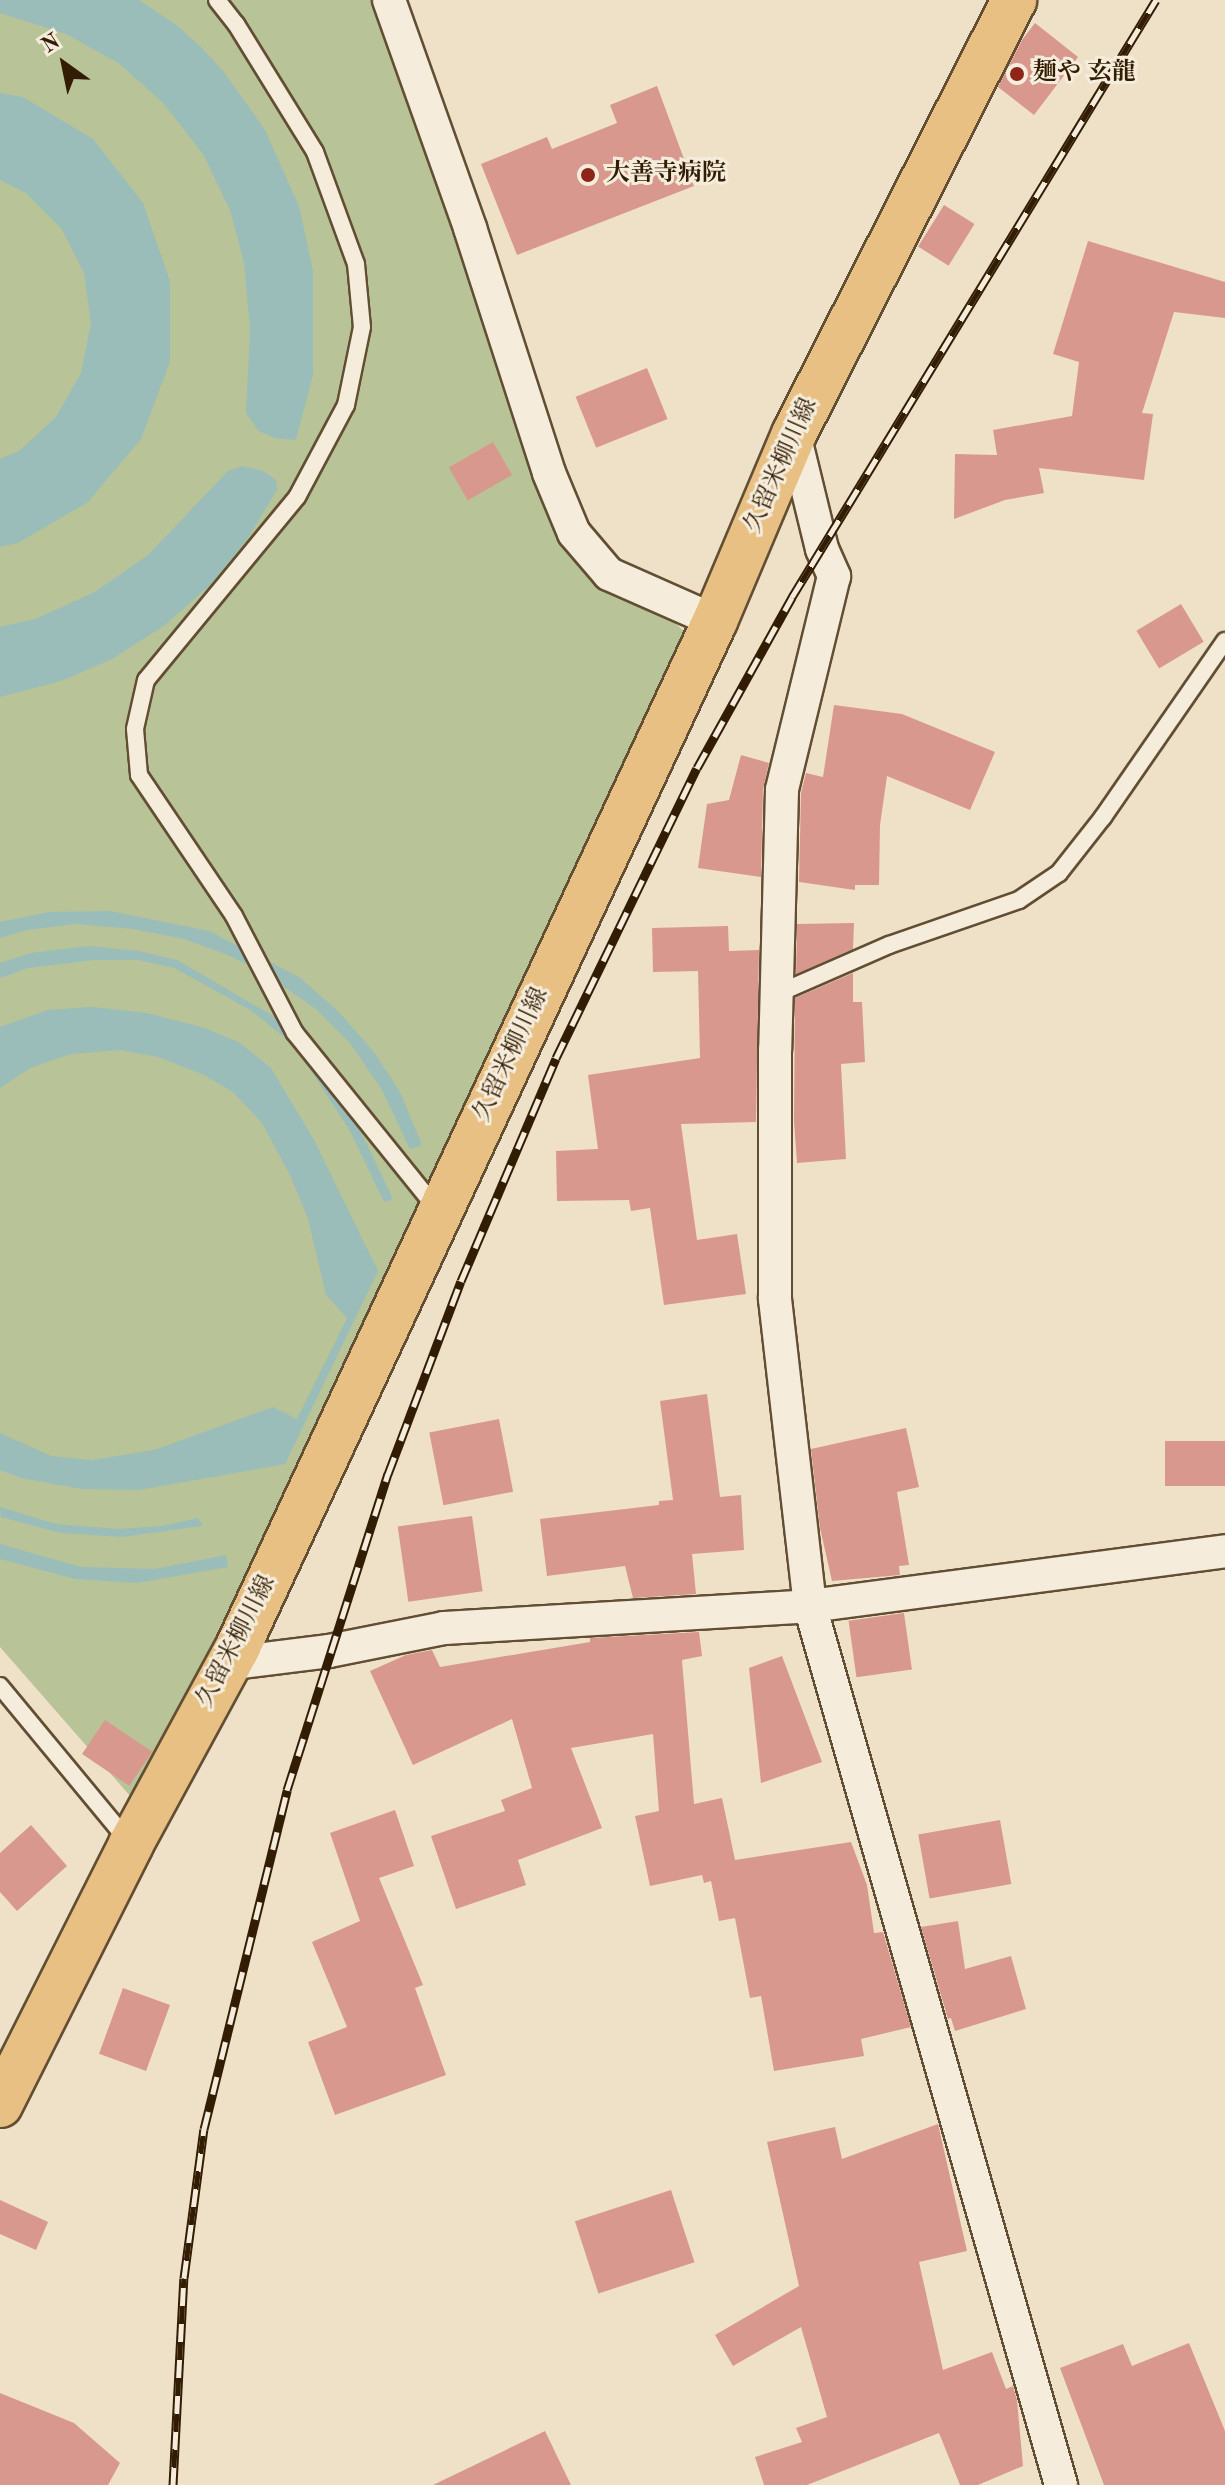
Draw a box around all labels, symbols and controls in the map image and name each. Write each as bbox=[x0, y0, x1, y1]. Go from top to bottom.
north arrow bbox=[24, 24, 104, 104]
text: N bbox=[38, 30, 64, 58]
place label: 麺や 玄龍 bbox=[1033, 60, 1136, 88]
marker: 麺や 玄龍 bbox=[1008, 65, 1026, 83]
place label: 大善寺病院 bbox=[606, 161, 726, 189]
marker: 大善寺病院 bbox=[577, 164, 599, 186]
street label: 久留米柳川線 bbox=[740, 394, 824, 538]
street label: 久留米柳川線 bbox=[469, 984, 555, 1126]
street label: 久留米柳川線 bbox=[191, 1571, 283, 1713]

